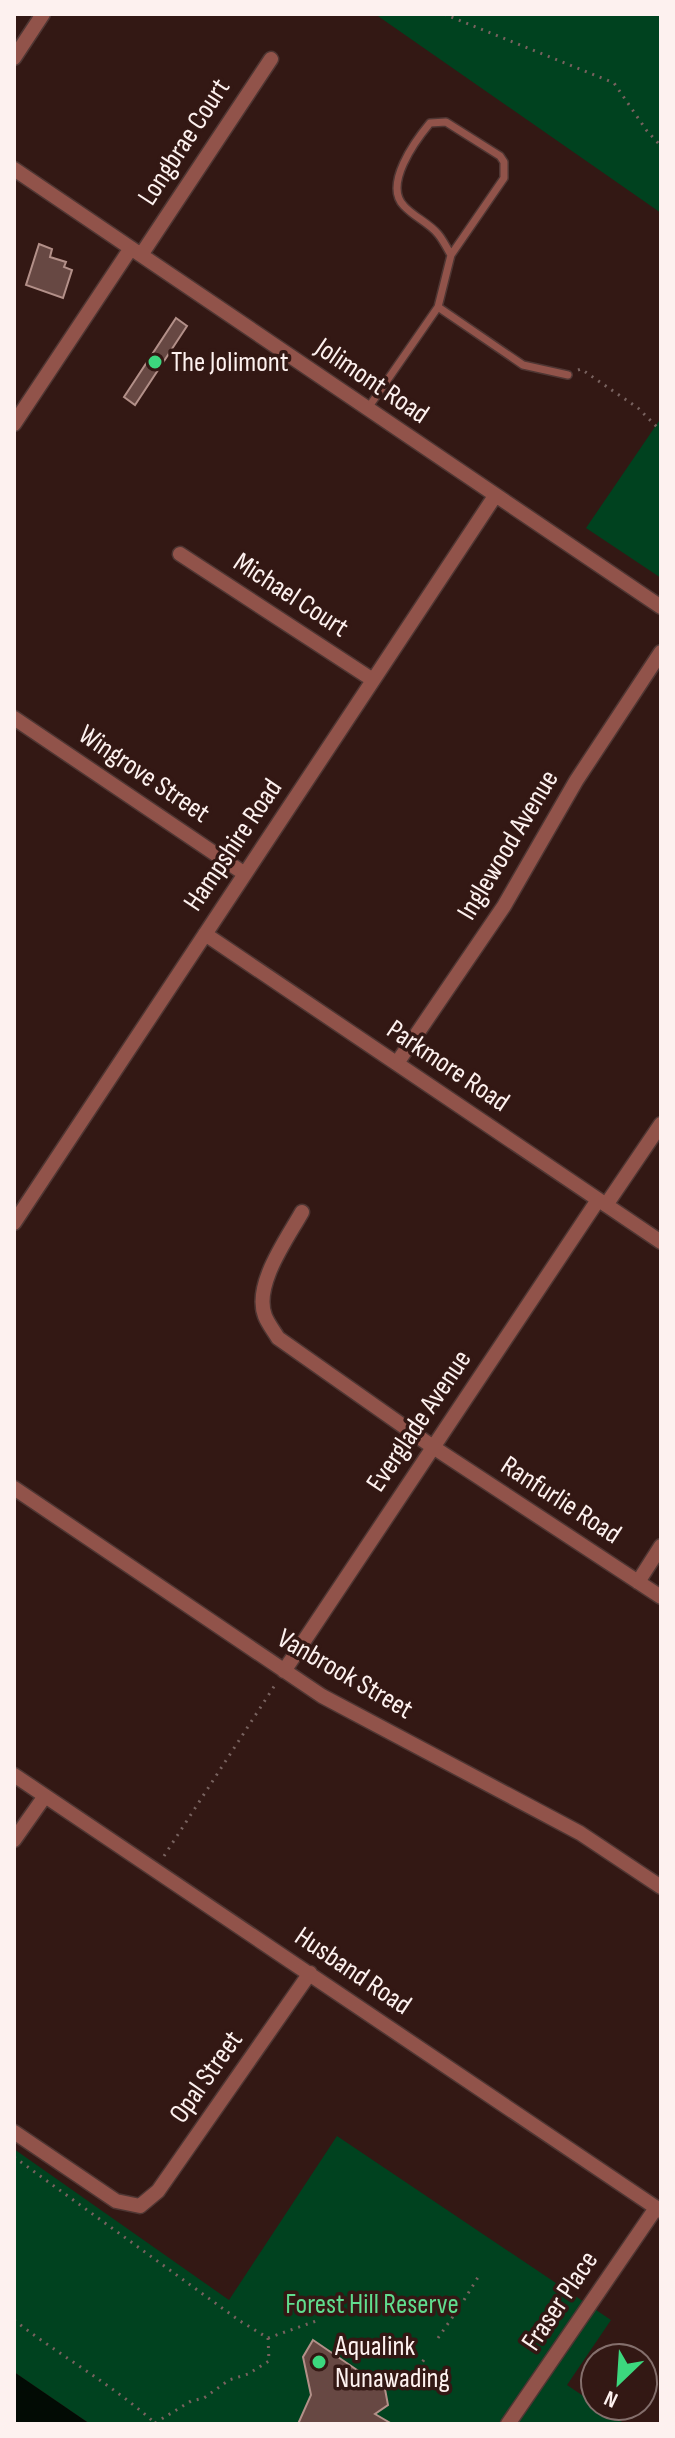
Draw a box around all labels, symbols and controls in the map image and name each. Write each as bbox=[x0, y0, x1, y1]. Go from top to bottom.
street label: Longbrae Court bbox=[131, 73, 237, 211]
street label: Jolimont Road bbox=[308, 330, 435, 431]
place label: The Jolimont bbox=[171, 346, 289, 379]
marker: The Jolimont bbox=[146, 353, 164, 371]
street label: Michael Court bbox=[227, 546, 355, 644]
street label: Wingrove Street bbox=[72, 718, 216, 830]
street label: Inglewood Avenue bbox=[450, 764, 566, 926]
street label: Hampshire Road bbox=[177, 773, 289, 917]
street label: Parkmore Road bbox=[381, 1013, 515, 1119]
street label: Everglade Avenue bbox=[360, 1344, 478, 1498]
street label: Ranfurlie Road bbox=[495, 1449, 627, 1551]
street label: Vanbrook Street bbox=[271, 1622, 419, 1726]
street label: Husband Road bbox=[289, 1920, 417, 2022]
street label: Opal Street bbox=[162, 2025, 250, 2129]
street label: Fraser Place bbox=[515, 2245, 605, 2357]
park label: Forest Hill Reserve bbox=[285, 2288, 459, 2321]
place label: Aqualink Nunawading bbox=[334, 2330, 450, 2395]
north arrow bbox=[579, 2342, 659, 2422]
marker: Aqualink Nunawading bbox=[310, 2353, 328, 2371]
text: N bbox=[600, 2384, 622, 2413]

